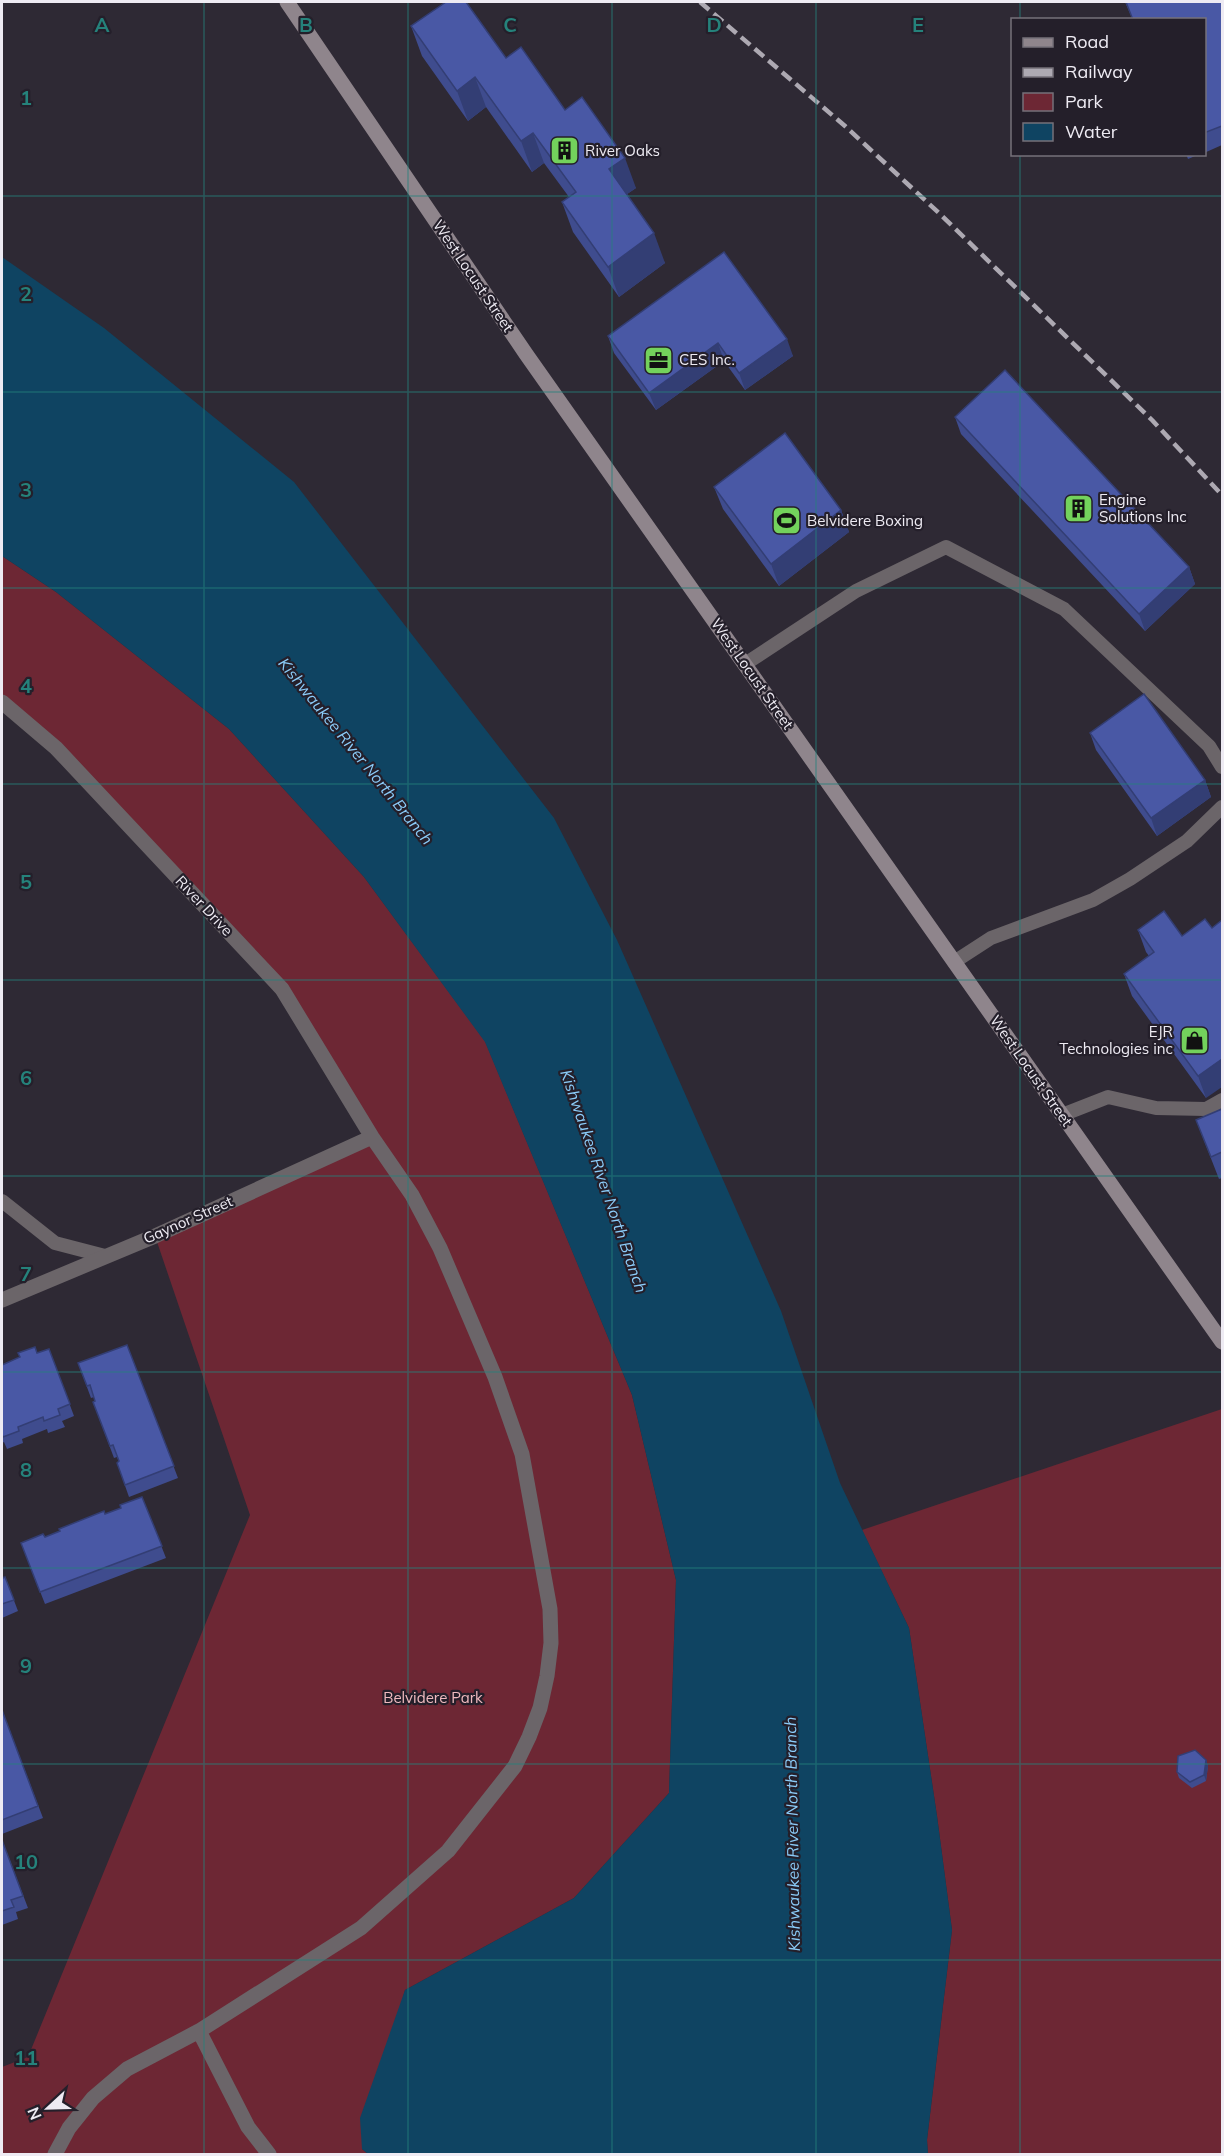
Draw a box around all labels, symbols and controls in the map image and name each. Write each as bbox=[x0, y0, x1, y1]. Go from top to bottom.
text: A bbox=[95, 12, 110, 37]
text: B bbox=[299, 12, 313, 37]
text: C bbox=[503, 12, 517, 37]
text: D bbox=[706, 12, 722, 37]
text: E bbox=[912, 12, 924, 37]
legend bbox=[1011, 18, 1206, 156]
text: Road bbox=[1065, 30, 1109, 53]
text: Railway bbox=[1065, 60, 1133, 83]
text: 1 bbox=[20, 85, 32, 110]
text: Park bbox=[1065, 90, 1104, 113]
text: Water bbox=[1065, 120, 1118, 143]
building icon: River Oaks bbox=[548, 135, 580, 167]
place label: River Oaks bbox=[585, 141, 660, 160]
street label: West Locust Street bbox=[429, 216, 518, 335]
text: 2 bbox=[20, 281, 32, 306]
office icon: CES Inc. bbox=[642, 344, 674, 376]
place label: CES Inc. bbox=[679, 350, 735, 369]
text: 3 bbox=[20, 477, 32, 502]
place label: Engine Solutions Inc bbox=[1099, 490, 1187, 526]
building icon: Engine Solutions Inc bbox=[1062, 493, 1094, 525]
sports icon: Belvidere Boxing bbox=[770, 505, 802, 537]
place label: Belvidere Boxing bbox=[807, 511, 923, 530]
street label: West Locust Street bbox=[707, 615, 798, 733]
water label: Kishwaukee River North Branch bbox=[274, 654, 438, 848]
text: 4 bbox=[20, 673, 32, 698]
text: 5 bbox=[20, 869, 32, 894]
street label: River Drive bbox=[172, 872, 237, 940]
street label: West Locust Street bbox=[986, 1012, 1077, 1130]
place label: EJR Technologies inc bbox=[1059, 1022, 1173, 1058]
shop icon: EJR Technologies inc bbox=[1178, 1025, 1210, 1057]
text: 6 bbox=[20, 1065, 32, 1090]
water label: Kishwaukee River North Branch bbox=[556, 1067, 652, 1295]
street label: Gaynor Street bbox=[140, 1191, 236, 1248]
text: 7 bbox=[20, 1261, 32, 1286]
text: 8 bbox=[20, 1457, 32, 1482]
text: 9 bbox=[20, 1653, 32, 1678]
park label: Belvidere Park bbox=[383, 1688, 483, 1707]
water label: Kishwaukee River North Branch bbox=[780, 1716, 804, 1952]
text: 10 bbox=[14, 1849, 38, 1874]
text: 11 bbox=[14, 2045, 38, 2070]
north arrow bbox=[18, 2078, 78, 2138]
text: N bbox=[23, 2104, 46, 2123]

